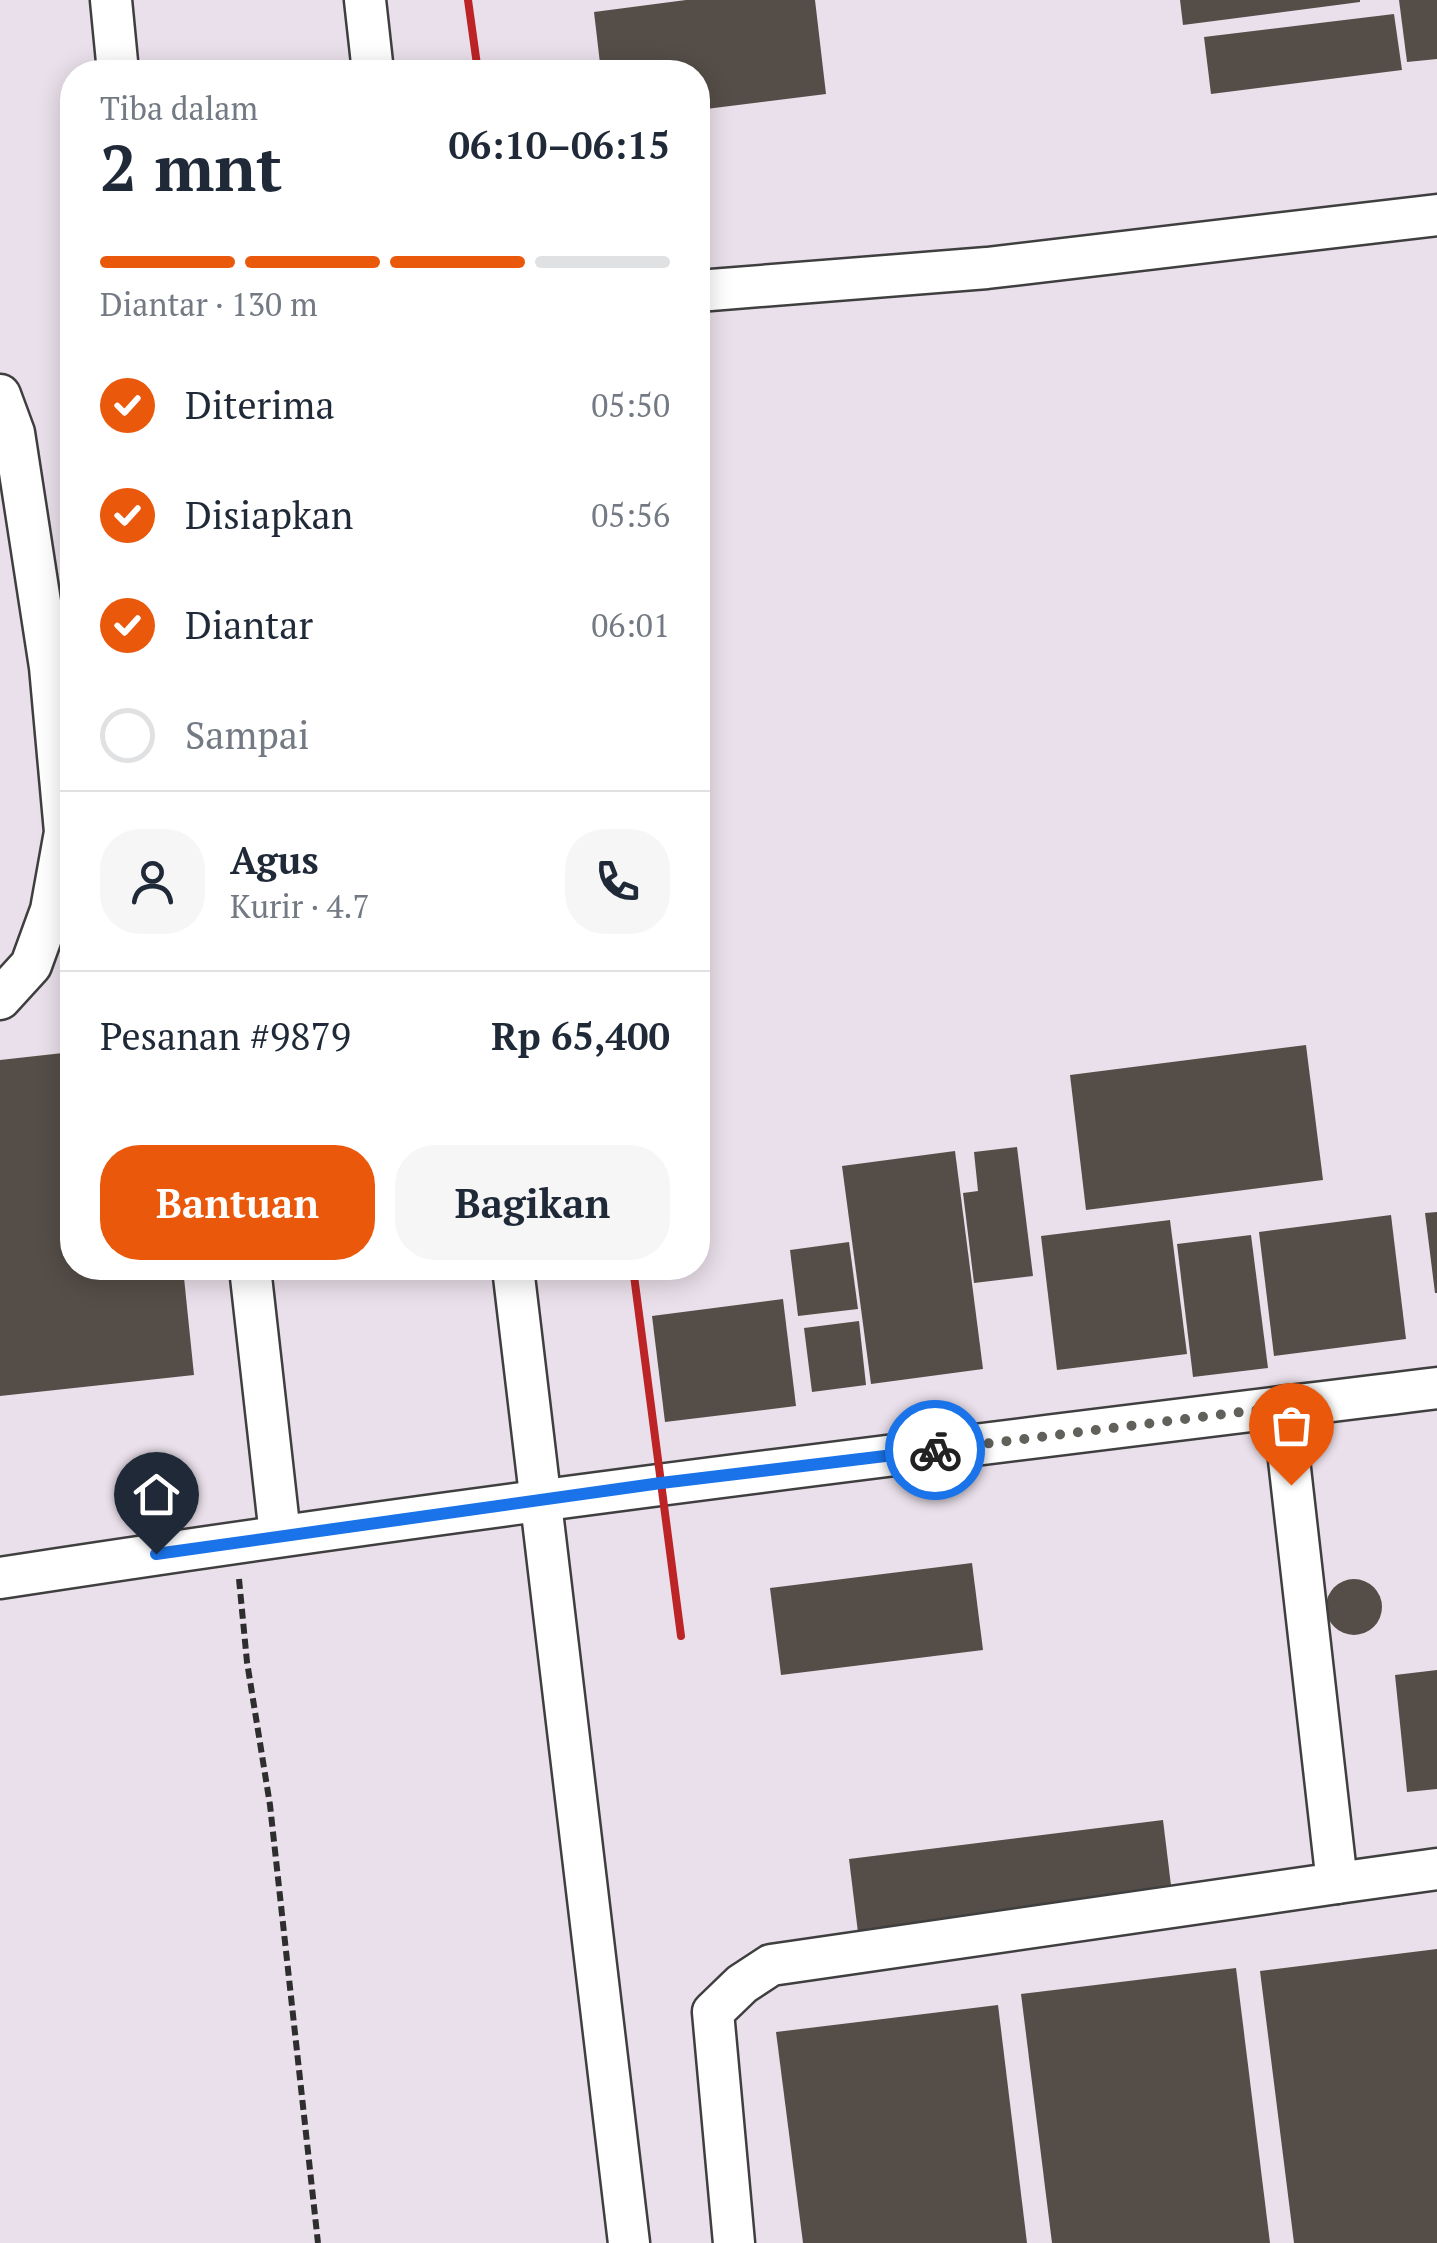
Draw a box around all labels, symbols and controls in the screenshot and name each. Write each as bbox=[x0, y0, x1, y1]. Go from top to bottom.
text: Tiba dalam bbox=[100, 87, 258, 129]
text: 06:10–06:15 bbox=[448, 120, 670, 170]
text: 2 mnt bbox=[100, 123, 282, 210]
text: Diantar · 130 m bbox=[100, 283, 318, 325]
icon: check bbox=[100, 378, 155, 433]
text: Diterima bbox=[185, 380, 335, 430]
text: 05:50 bbox=[591, 384, 670, 426]
icon: check bbox=[100, 488, 155, 543]
text: Disiapkan bbox=[185, 490, 353, 540]
text: 05:56 bbox=[591, 494, 670, 536]
icon: check bbox=[100, 598, 155, 653]
text: Diantar bbox=[185, 600, 313, 650]
text: 06:01 bbox=[591, 604, 670, 646]
text: Sampai bbox=[185, 710, 310, 760]
button: person bbox=[100, 829, 205, 934]
button: phone bbox=[565, 829, 670, 934]
text: Agus bbox=[230, 835, 319, 885]
text: Kurir · 4.7 bbox=[230, 885, 370, 927]
text: Pesanan #9879 bbox=[100, 1011, 351, 1061]
text: Rp 65,400 bbox=[491, 1011, 670, 1061]
button: Bantuan bbox=[100, 1145, 375, 1260]
button: Bagikan bbox=[395, 1145, 670, 1260]
pin bbox=[1249, 1383, 1334, 1486]
icon: bag bbox=[1264, 1398, 1319, 1453]
courier bbox=[885, 1400, 985, 1500]
icon: bike bbox=[908, 1423, 963, 1478]
pin bbox=[114, 1452, 199, 1555]
icon: home bbox=[129, 1467, 184, 1522]

